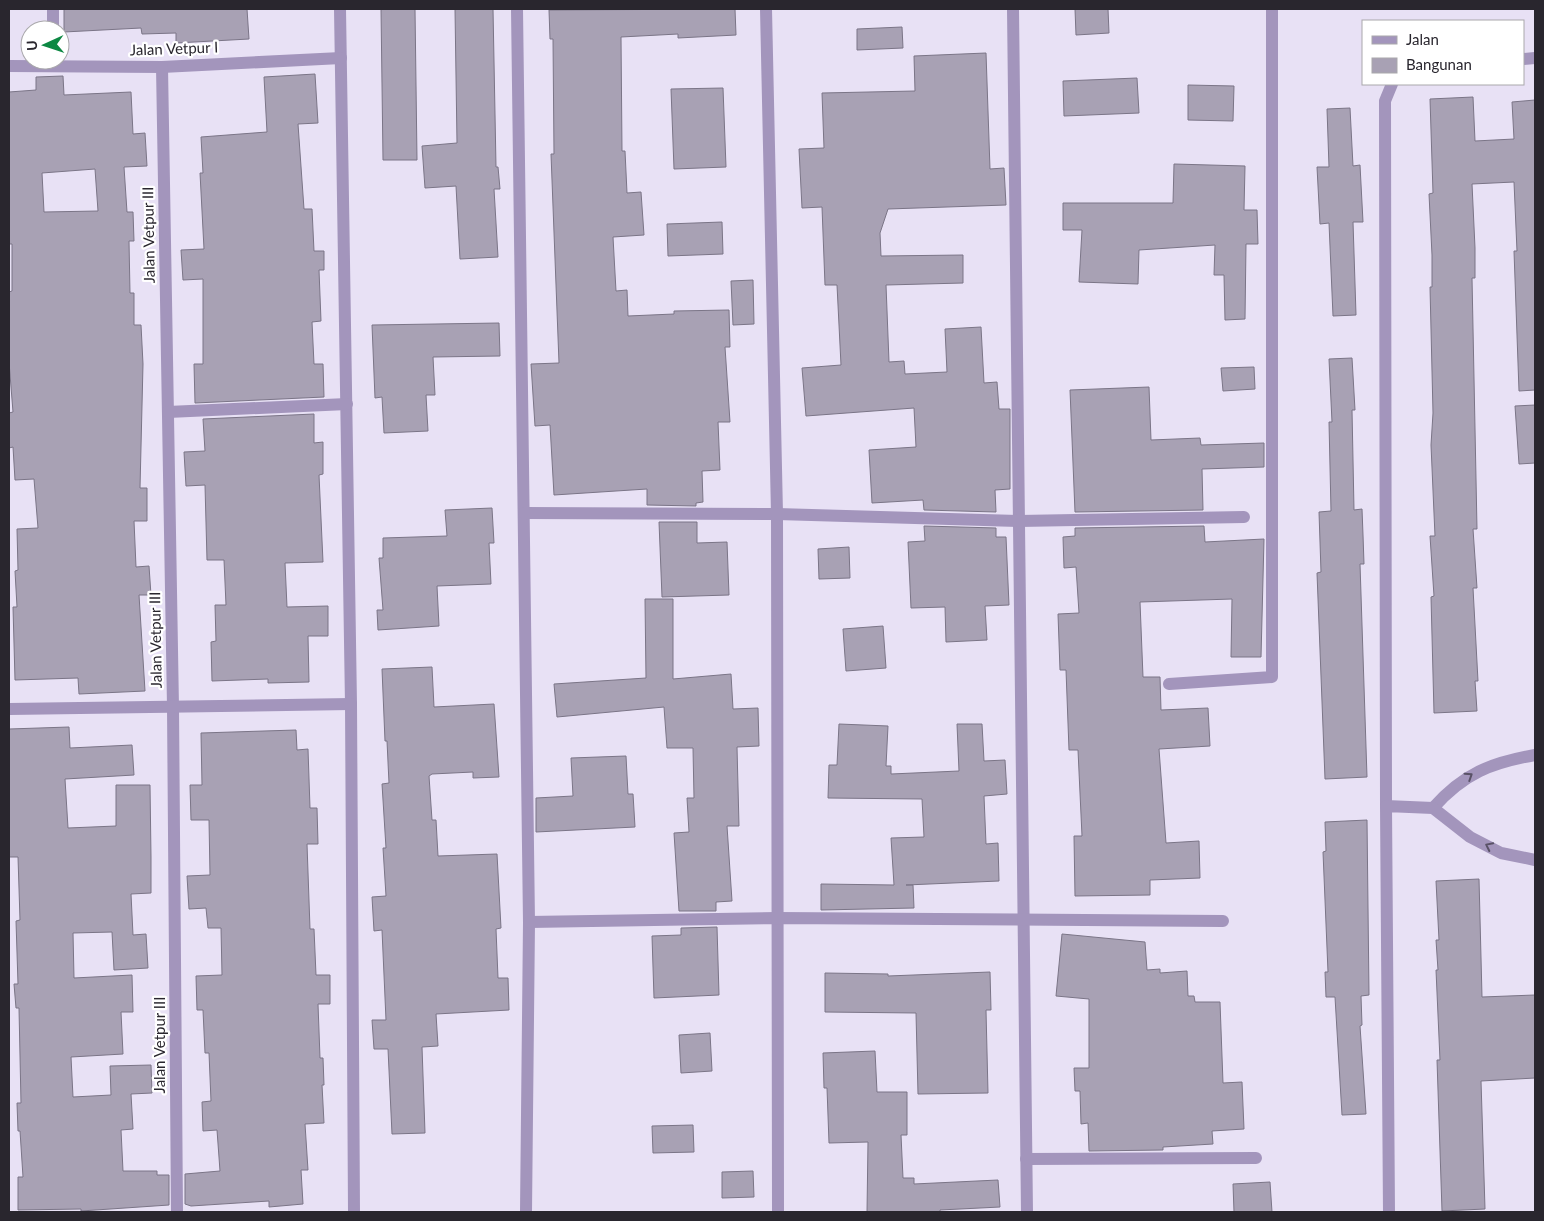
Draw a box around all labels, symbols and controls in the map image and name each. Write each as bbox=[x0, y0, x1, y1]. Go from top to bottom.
north arrow bbox=[20, 20, 70, 70]
legend bbox=[1362, 20, 1524, 85]
text: Jalan bbox=[1406, 30, 1439, 48]
street label: Jalan Vetpur I bbox=[129, 37, 218, 59]
text: U bbox=[23, 40, 40, 51]
text: Bangunan bbox=[1406, 55, 1472, 73]
street label: Jalan Vetpur III bbox=[138, 186, 158, 284]
street label: Jalan Vetpur III bbox=[145, 591, 165, 689]
one-way arrow bbox=[1464, 773, 1473, 782]
one-way arrow bbox=[1485, 842, 1494, 852]
street label: Jalan Vetpur III bbox=[150, 997, 168, 1093]

